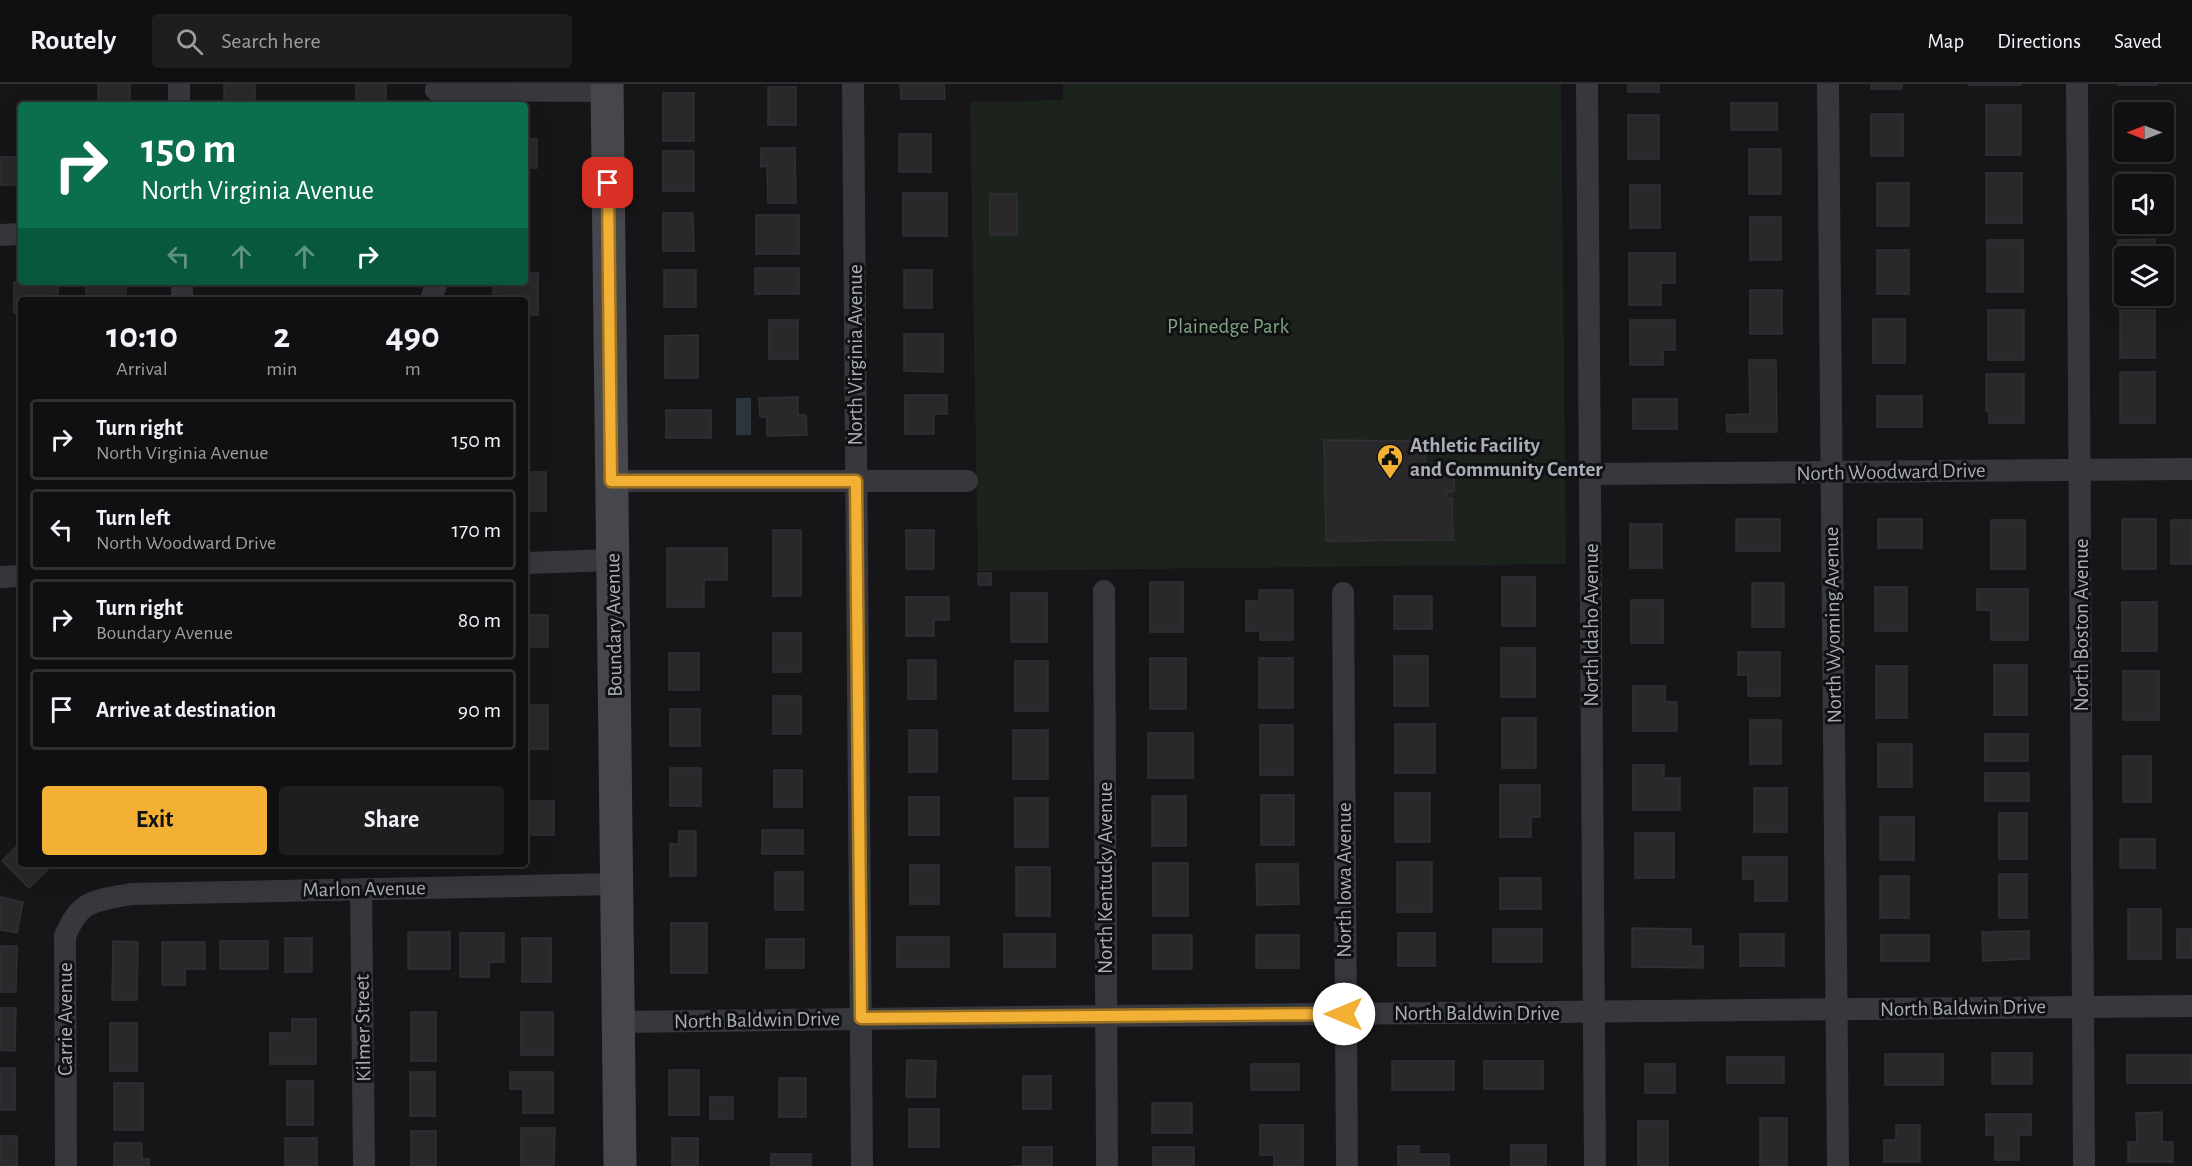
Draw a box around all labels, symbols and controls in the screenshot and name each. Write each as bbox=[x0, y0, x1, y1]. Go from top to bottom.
search box bbox=[152, 14, 572, 68]
icon: search bbox=[173, 25, 206, 58]
text: Routely bbox=[30, 27, 116, 55]
text: Search here bbox=[221, 30, 321, 52]
text: Map bbox=[1928, 31, 1964, 52]
text: Directions bbox=[1997, 31, 2081, 52]
text: Saved bbox=[2114, 31, 2162, 52]
north arrow bbox=[2114, 102, 2174, 162]
map controls bbox=[2114, 102, 2174, 306]
icon: right bbox=[42, 126, 120, 204]
text: 150 m bbox=[141, 128, 236, 170]
pin bbox=[582, 157, 633, 208]
icon: arrive bbox=[591, 166, 624, 199]
button: sound bbox=[2114, 174, 2174, 234]
text: North Virginia Avenue bbox=[141, 177, 374, 204]
icon: left bbox=[162, 240, 195, 273]
icon: ahead bbox=[225, 240, 258, 273]
icon: ahead bbox=[288, 240, 321, 273]
icon: right bbox=[351, 240, 384, 273]
button: layers bbox=[2114, 246, 2174, 306]
street label: North Virginia Avenue bbox=[845, 264, 866, 446]
park label: Plainedge Park bbox=[1167, 316, 1289, 337]
text: 10:10 bbox=[106, 318, 178, 354]
text: 2 bbox=[273, 318, 290, 354]
text: 490 bbox=[386, 318, 440, 354]
text: Arrival bbox=[116, 359, 168, 379]
text: min bbox=[266, 359, 297, 379]
text: m bbox=[405, 359, 421, 379]
text: Turn right bbox=[96, 417, 183, 439]
icon: right bbox=[45, 423, 78, 456]
text: 150 m bbox=[451, 429, 501, 451]
place label: Athletic Facility and Community Center bbox=[1410, 435, 1603, 480]
public building icon: Athletic Facility and Community Center bbox=[1375, 442, 1405, 480]
text: North Virginia Avenue bbox=[96, 443, 269, 463]
street label: North Woodward Drive bbox=[1796, 460, 1986, 484]
text: Turn left bbox=[96, 507, 170, 529]
icon: left bbox=[45, 513, 78, 546]
text: 170 m bbox=[451, 519, 501, 541]
street label: North Wyoming Avenue bbox=[1821, 527, 1845, 723]
text: North Woodward Drive bbox=[96, 533, 276, 553]
street label: North Boston Avenue bbox=[2071, 538, 2092, 712]
street label: North Idaho Avenue bbox=[1581, 543, 1602, 707]
street label: Boundary Avenue bbox=[602, 553, 626, 697]
text: Turn right bbox=[96, 597, 183, 619]
icon: right bbox=[45, 603, 78, 636]
text: 80 m bbox=[458, 609, 501, 631]
text: Boundary Avenue bbox=[96, 623, 233, 643]
icon: arrive bbox=[45, 693, 78, 726]
text: Arrive at destination bbox=[96, 699, 276, 721]
text: 90 m bbox=[458, 699, 501, 721]
street label: North Kentucky Avenue bbox=[1095, 782, 1116, 974]
button: Exit bbox=[42, 786, 267, 855]
button: Share bbox=[279, 786, 504, 855]
street label: North Iowa Avenue bbox=[1334, 802, 1355, 958]
street label: Marlon Avenue bbox=[302, 877, 426, 901]
street label: Carrie Avenue bbox=[55, 962, 76, 1076]
street label: Kilmer Street bbox=[352, 974, 374, 1082]
position arrow bbox=[1312, 982, 1376, 1046]
street label: North Baldwin Drive bbox=[1880, 996, 2046, 1020]
street label: North Baldwin Drive bbox=[1394, 1003, 1560, 1024]
street label: North Baldwin Drive bbox=[674, 1008, 840, 1032]

